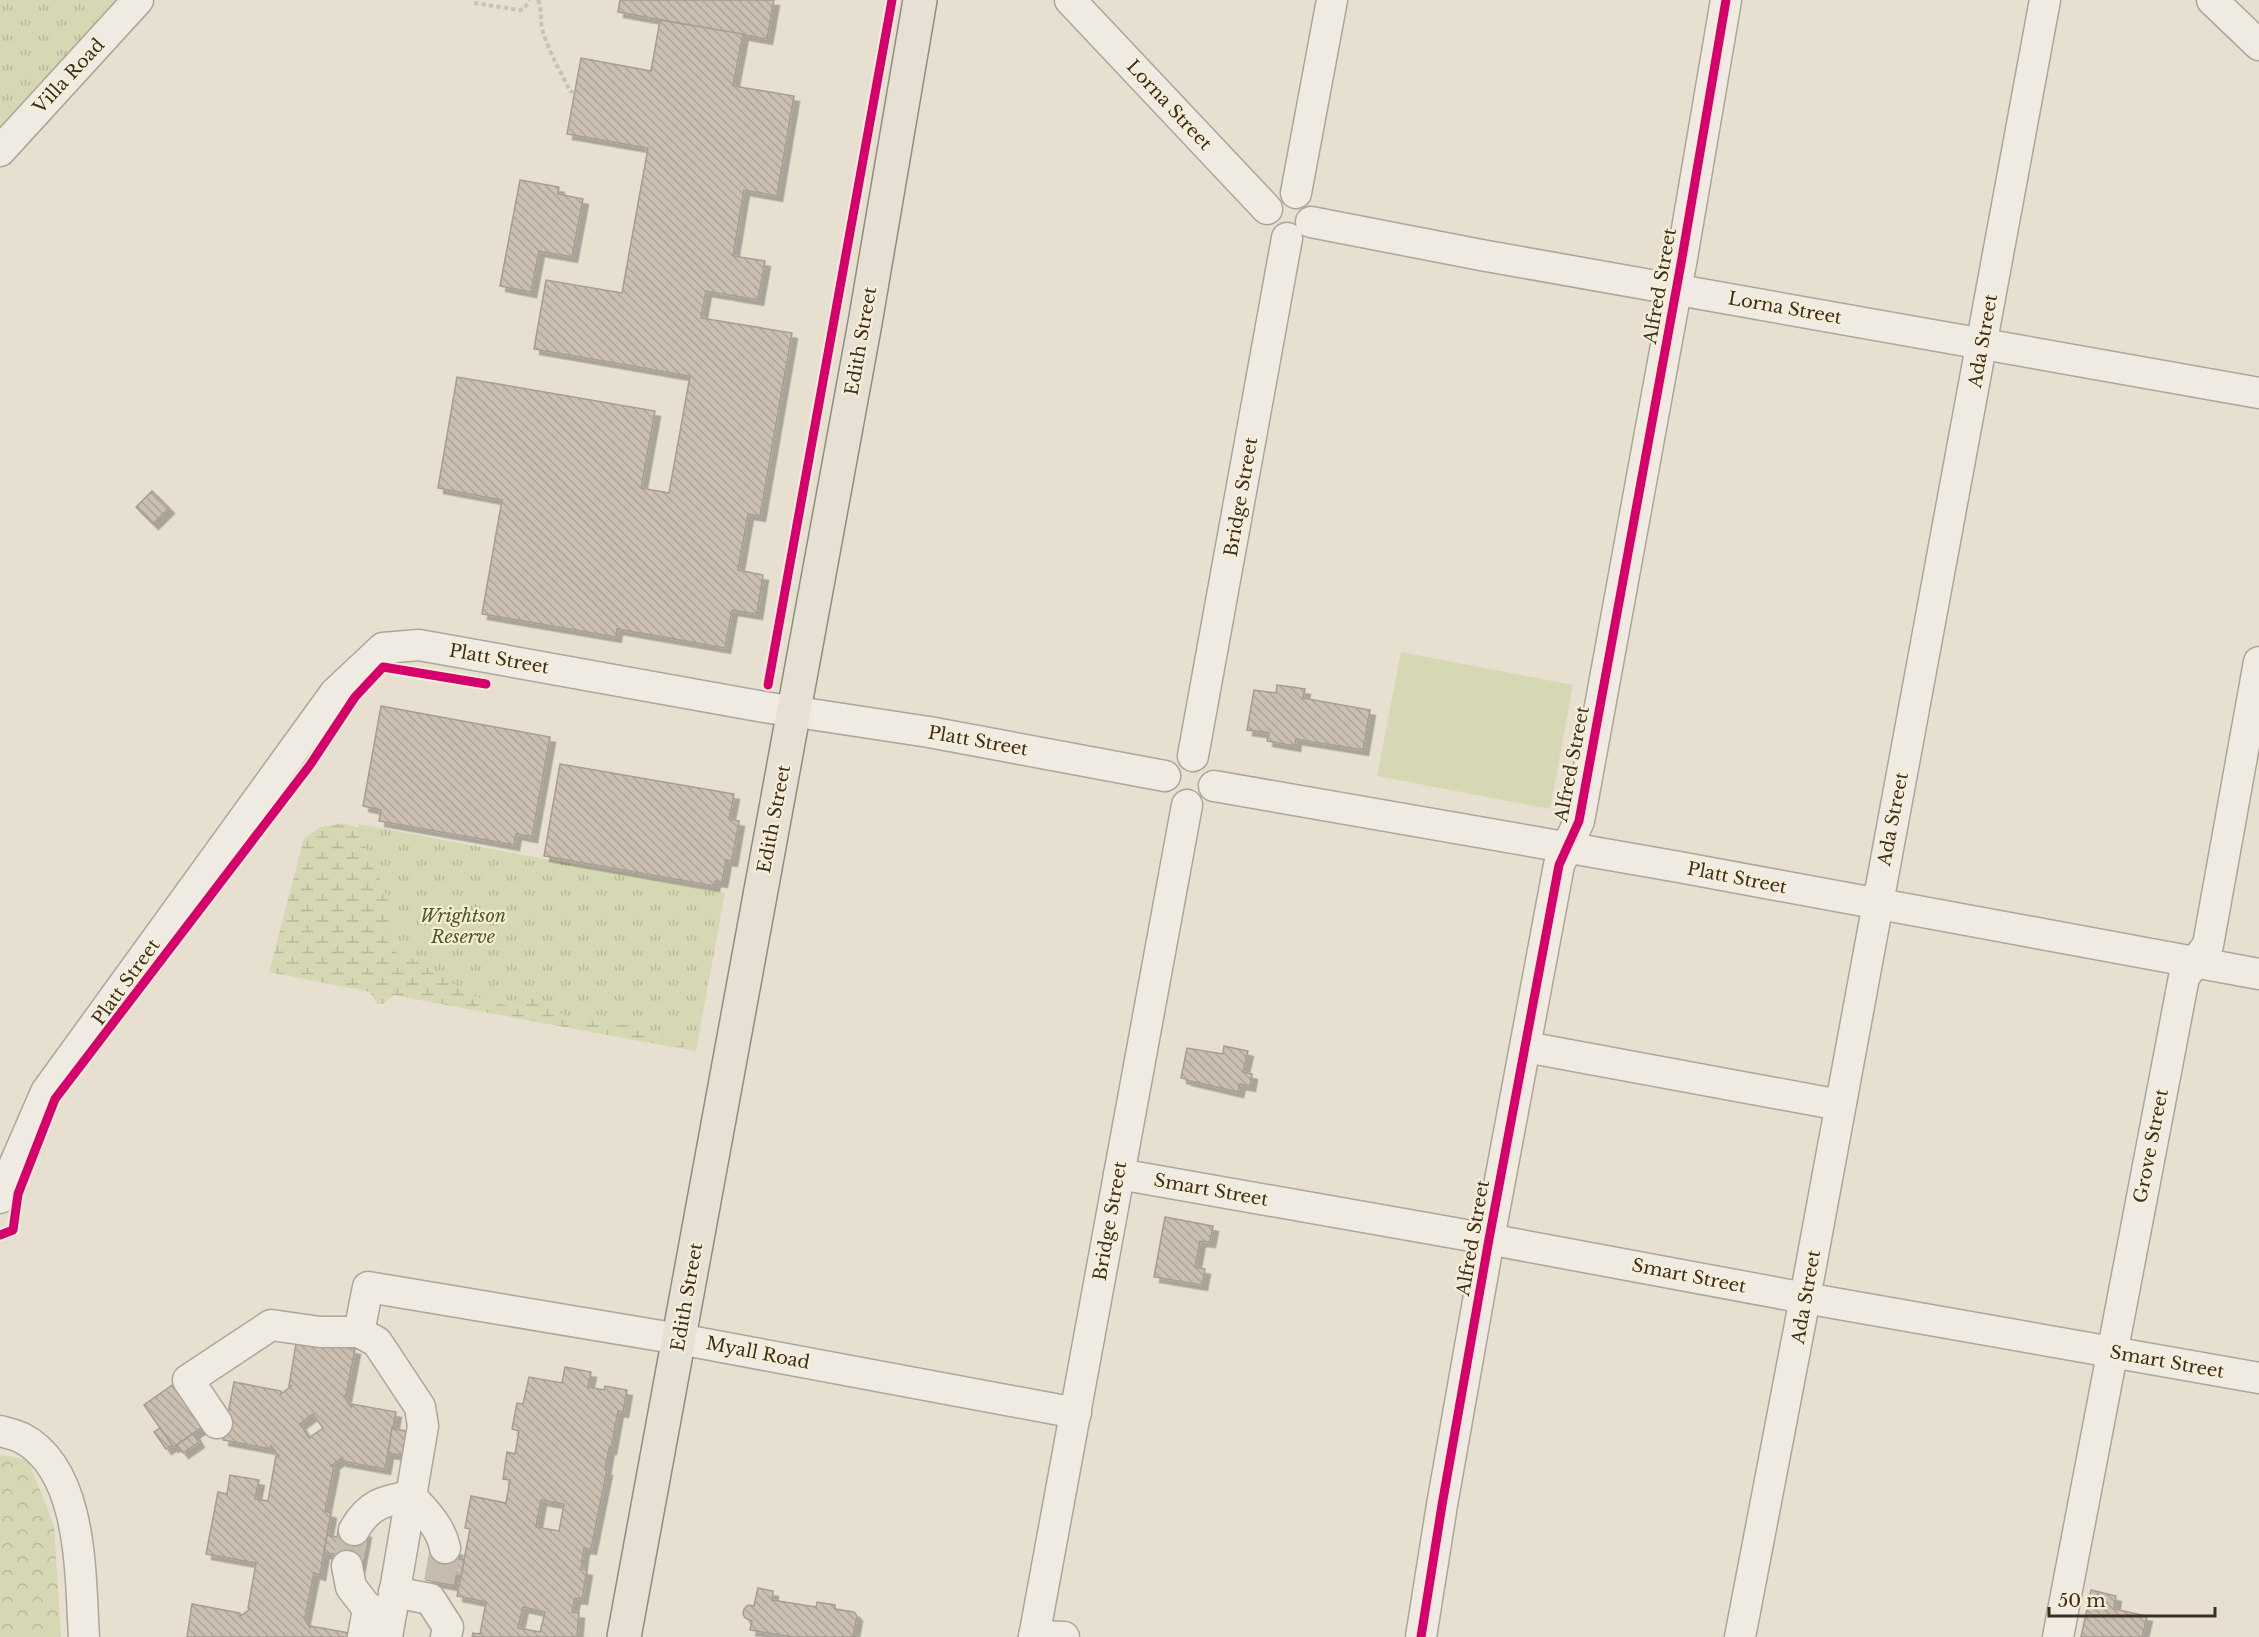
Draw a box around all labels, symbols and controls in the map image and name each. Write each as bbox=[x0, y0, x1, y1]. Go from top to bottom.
street label: Villa Road bbox=[28, 34, 109, 119]
street label: Lorna Street bbox=[1122, 55, 1216, 155]
street label: Alfred Street bbox=[1639, 226, 1681, 347]
street label: Edith Street bbox=[841, 285, 881, 397]
street label: Lorna Street bbox=[1726, 287, 1844, 329]
street label: Ada Street bbox=[1964, 292, 2002, 391]
street label: Bridge Street bbox=[1220, 435, 1262, 558]
street label: Platt Street bbox=[447, 639, 551, 679]
street label: Alfred Street bbox=[1550, 704, 1594, 825]
street label: Platt Street bbox=[926, 721, 1030, 761]
street label: Edith Street bbox=[753, 763, 795, 875]
street label: Ada Street bbox=[1873, 770, 1913, 869]
street label: Platt Street bbox=[1685, 858, 1789, 898]
park label: Wrightson Reserve bbox=[420, 905, 506, 948]
street label: Platt Street bbox=[87, 934, 165, 1029]
street label: Grove Street bbox=[2129, 1087, 2173, 1205]
street label: Bridge Street bbox=[1089, 1159, 1131, 1282]
street label: Smart Street bbox=[1152, 1169, 1270, 1211]
street label: Alfred Street bbox=[1452, 1178, 1494, 1299]
street label: Edith Street bbox=[667, 1241, 707, 1353]
street label: Ada Street bbox=[1787, 1248, 1825, 1347]
street label: Smart Street bbox=[1630, 1254, 1748, 1298]
street label: Myall Road bbox=[704, 1332, 812, 1374]
street label: Smart Street bbox=[2108, 1341, 2226, 1383]
scale bar bbox=[2049, 1580, 2216, 1618]
text: 50 m bbox=[2058, 1590, 2106, 1612]

